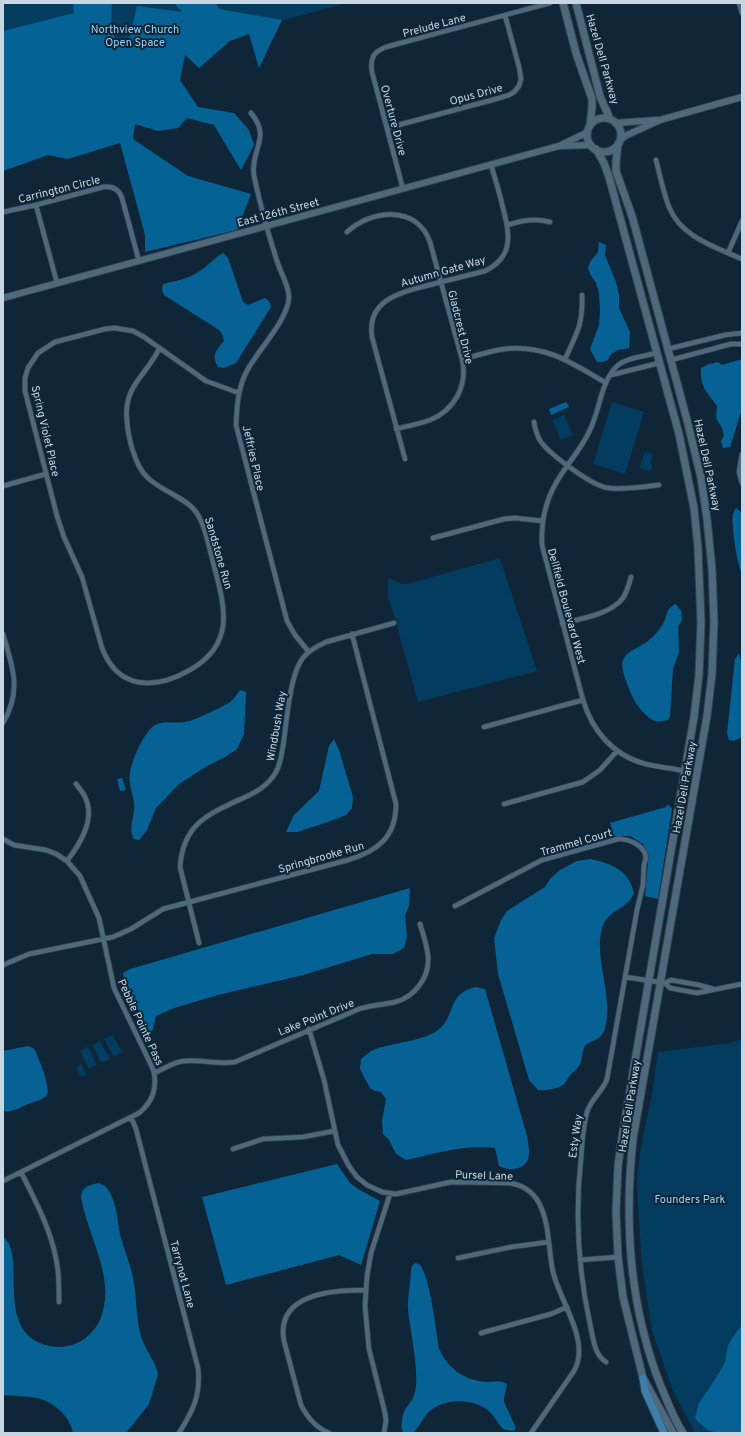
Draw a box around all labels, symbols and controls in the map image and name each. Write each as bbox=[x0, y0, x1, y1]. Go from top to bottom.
street label: Prelude Lane bbox=[401, 11, 467, 41]
street label: Hazel Dell Parkway bbox=[582, 12, 622, 106]
park label: Northview Church Open Space bbox=[91, 23, 179, 50]
street label: Opus Drive bbox=[448, 81, 504, 109]
street label: Overture Drive bbox=[377, 83, 409, 157]
street label: Carrington Circle bbox=[17, 173, 102, 207]
street label: East 126th Street bbox=[236, 195, 321, 231]
street label: Autumn Gate Way bbox=[399, 253, 488, 291]
street label: Gladcrest Drive bbox=[444, 289, 476, 366]
street label: Spring Violet Place bbox=[28, 384, 62, 478]
street label: Hazel Dell Parkway bbox=[690, 418, 724, 513]
street label: Jeffries Place bbox=[239, 424, 267, 493]
street label: Sandstone Run bbox=[201, 515, 235, 591]
street label: Dellfield Boulevard West bbox=[544, 547, 588, 666]
street label: Windbush Way bbox=[264, 690, 290, 762]
street label: Hazel Dell Parkway bbox=[670, 740, 700, 834]
street label: Trammel Court bbox=[539, 826, 614, 860]
street label: Springbrooke Run bbox=[277, 839, 366, 877]
street label: Pebble Pointe Pass bbox=[114, 977, 166, 1068]
street label: Lake Point Drive bbox=[276, 996, 356, 1040]
street label: Hazel Dell Parkway bbox=[616, 1059, 644, 1153]
street label: Esty Way bbox=[566, 1113, 586, 1159]
street label: Pursel Lane bbox=[455, 1168, 513, 1184]
park label: Founders Park bbox=[655, 1193, 726, 1207]
street label: Tarrynot Lane bbox=[166, 1239, 198, 1310]

